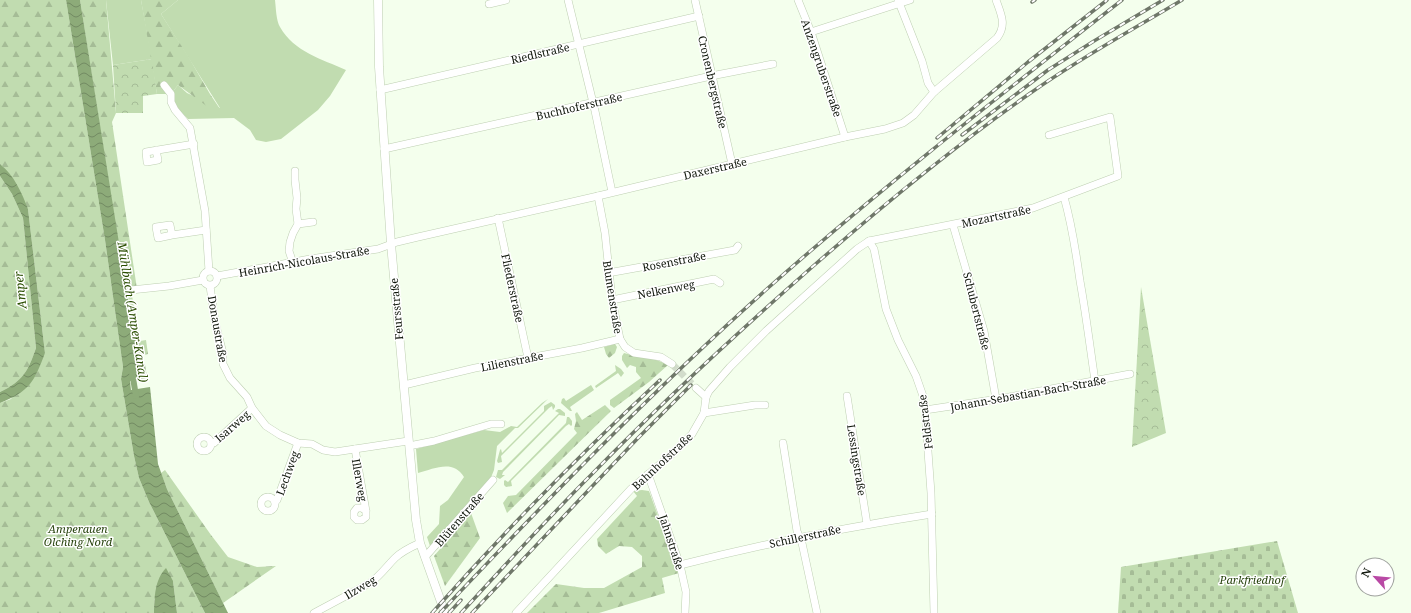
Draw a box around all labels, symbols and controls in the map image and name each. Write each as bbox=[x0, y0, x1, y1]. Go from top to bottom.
street label: Anzengruberstraße bbox=[798, 17, 846, 119]
street label: Cronenbergstraße bbox=[695, 34, 731, 130]
street label: Riedlstraße bbox=[509, 39, 571, 67]
street label: Buchhoferstraße bbox=[534, 89, 624, 123]
street label: Daxerstraße bbox=[682, 153, 748, 183]
street label: Mozartstraße bbox=[960, 201, 1032, 231]
water label: Mühlbach (Amper-Kanal) bbox=[113, 240, 152, 383]
street label: Heinrich-Nicolaus-Straße bbox=[238, 242, 371, 280]
street label: Rosenstraße bbox=[641, 247, 707, 275]
street label: Fliederstraße bbox=[498, 252, 528, 324]
street label: Blumenstraße bbox=[600, 259, 626, 335]
water label: Amper bbox=[10, 270, 31, 311]
street label: Schubertstraße bbox=[960, 270, 994, 352]
street label: Nelkenweg bbox=[636, 276, 696, 302]
street label: Feursstraße bbox=[386, 277, 406, 341]
street label: Donaustraße bbox=[205, 294, 231, 364]
street label: Lilienstraße bbox=[480, 348, 545, 374]
street label: Johann-Sebastian-Bach-Straße bbox=[948, 372, 1107, 414]
street label: Feldstraße bbox=[914, 394, 936, 450]
street label: Isarweg bbox=[211, 407, 253, 445]
street label: Lessingstraße bbox=[844, 423, 870, 497]
street label: Bahnhofstraße bbox=[628, 429, 696, 493]
street label: Lechweg bbox=[272, 449, 302, 497]
street label: Illerweg bbox=[349, 457, 371, 503]
street label: Blütenstraße bbox=[431, 489, 487, 549]
street label: Jahnstraße bbox=[656, 512, 688, 572]
park label: Amperauen Olching Nord bbox=[44, 521, 113, 549]
street label: Schillerstraße bbox=[768, 521, 842, 551]
north arrow bbox=[1355, 557, 1395, 597]
text: N bbox=[1357, 565, 1374, 580]
street label: Ilzweg bbox=[341, 572, 379, 602]
park label: Parkfriedhof bbox=[1219, 572, 1287, 587]

